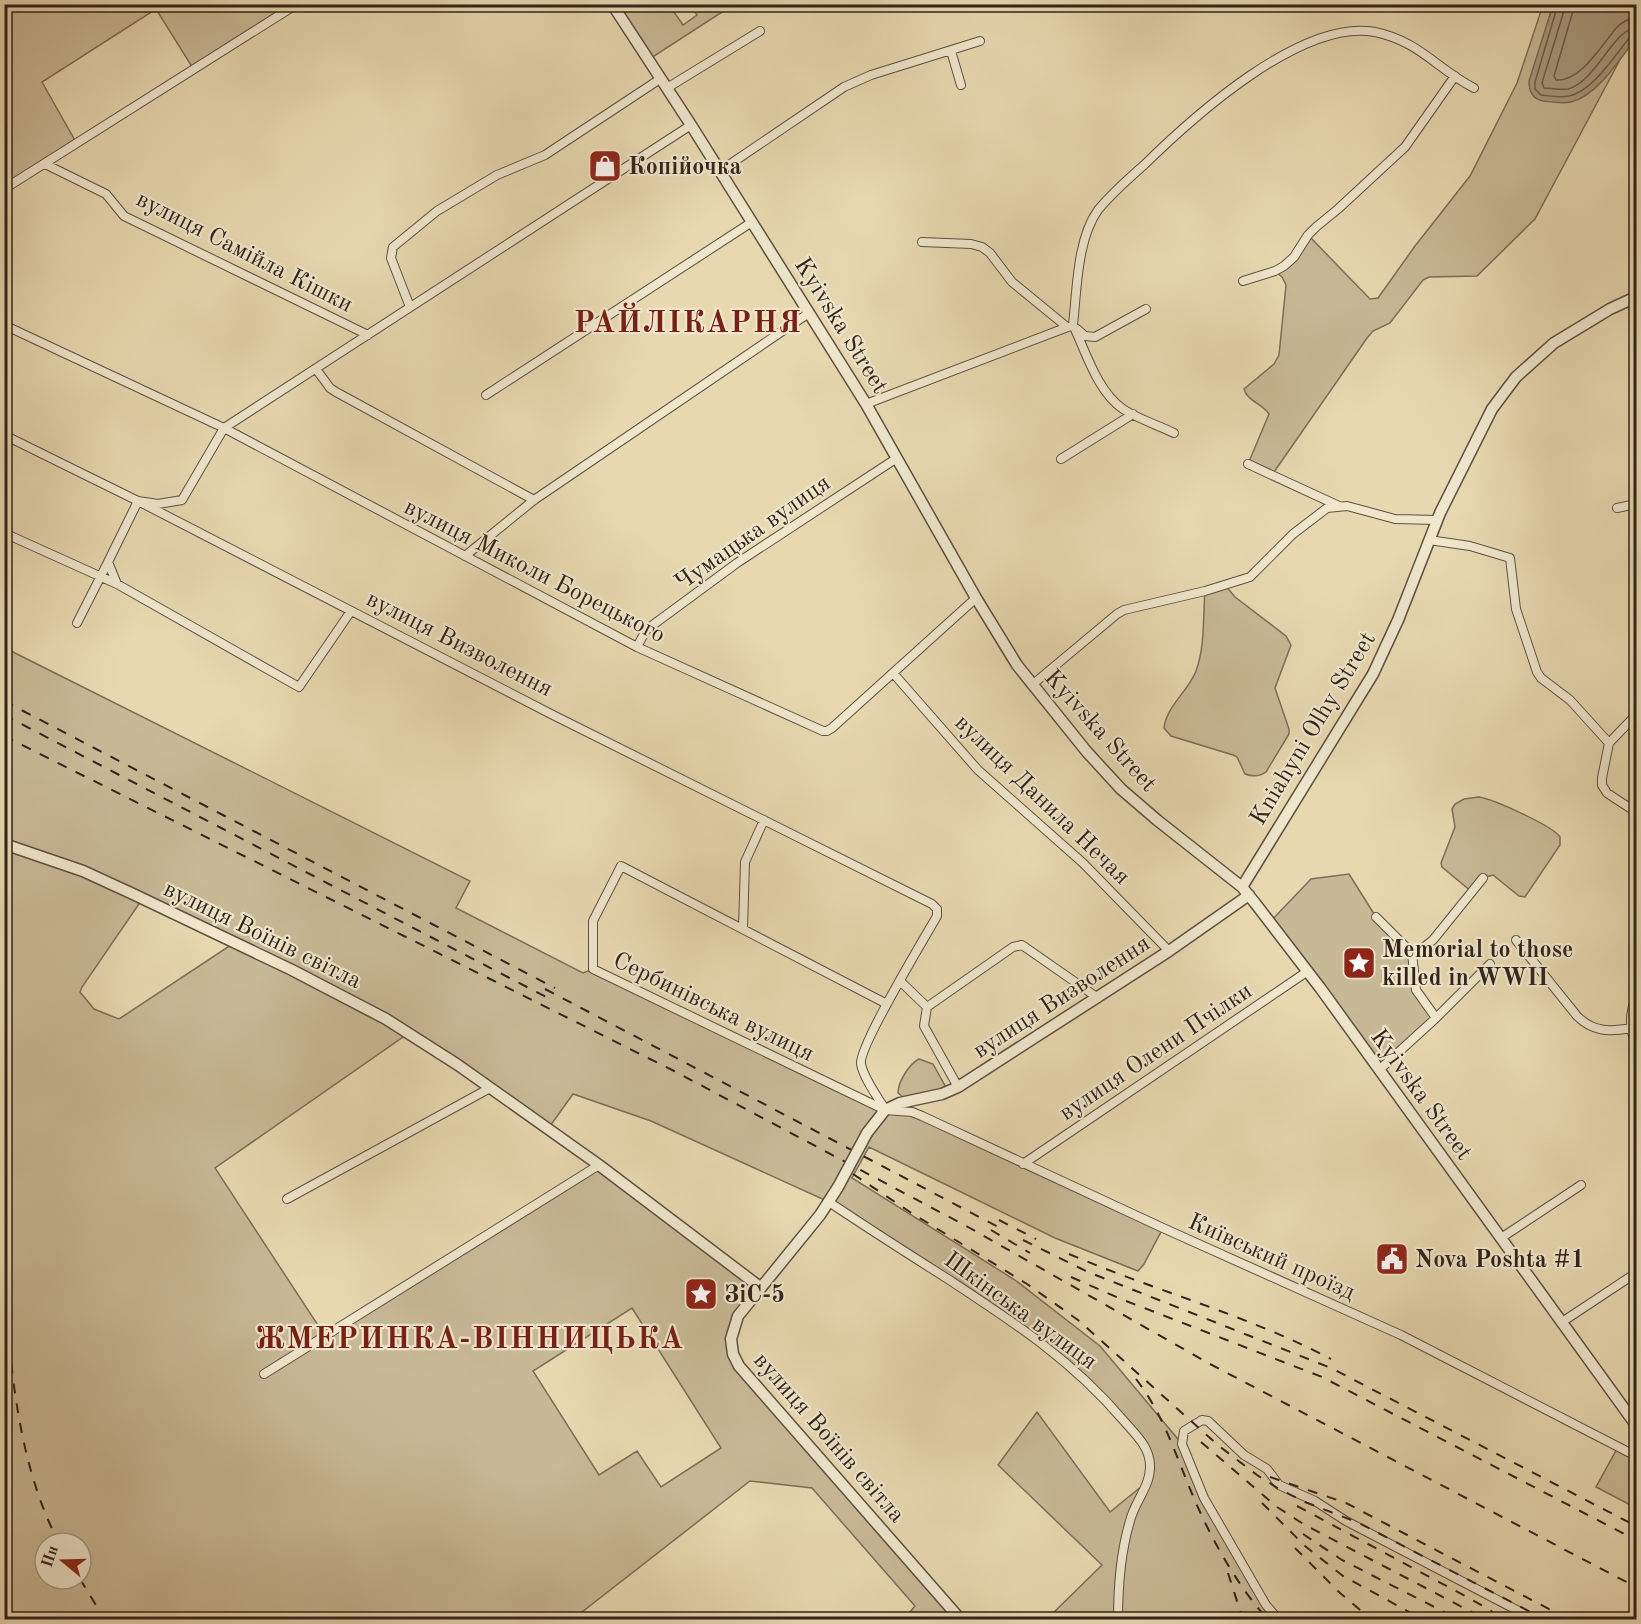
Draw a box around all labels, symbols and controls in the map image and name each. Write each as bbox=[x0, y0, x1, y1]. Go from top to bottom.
shop icon: Копійочка bbox=[587, 148, 623, 184]
place label: Копійочка bbox=[628, 156, 742, 180]
street label: вулиця Самійла Кішки bbox=[132, 188, 356, 318]
street label: Kyivska Street bbox=[789, 254, 892, 398]
district label: РАЙЛІКАРНЯ bbox=[574, 302, 802, 339]
street label: Чумацька вулиця bbox=[671, 471, 835, 596]
street label: вулиця Миколи Борецького bbox=[400, 495, 669, 648]
street label: вулиця Визволення bbox=[362, 587, 556, 702]
street label: Kniahyni Olhy Street bbox=[1247, 628, 1381, 830]
street label: Kyivska Street bbox=[1039, 666, 1160, 797]
street label: вулиця Данила Нечая bbox=[950, 711, 1134, 890]
street label: вулиця Воїнів світла bbox=[159, 878, 365, 994]
street label: вулиця Визволення bbox=[969, 932, 1155, 1064]
place label: Memorial to those killed in WWII bbox=[1382, 939, 1573, 991]
place icon: Memorial to those killed in WWII bbox=[1341, 945, 1377, 981]
street label: Сербинівська вулиця bbox=[609, 949, 817, 1067]
street label: вулиця Олени Пчілки bbox=[1055, 979, 1257, 1126]
street label: Kyivska Street bbox=[1365, 1025, 1476, 1165]
street label: Київський проїзд bbox=[1184, 1210, 1359, 1306]
public building icon: Nova Poshta #1 bbox=[1374, 1241, 1410, 1277]
street label: Шкінська вулиця bbox=[939, 1248, 1101, 1375]
place label: Nova Poshta #1 bbox=[1415, 1249, 1585, 1273]
place icon: ЗіС-5 bbox=[683, 1276, 719, 1312]
place label: ЗіС-5 bbox=[724, 1283, 785, 1308]
district label: ЖМЕРИНКА-ВІННИЦЬКА bbox=[255, 1325, 685, 1355]
street label: вулиця Воїнів світла bbox=[748, 1349, 909, 1528]
north arrow bbox=[33, 1531, 93, 1591]
text: Пн bbox=[40, 1544, 62, 1570]

